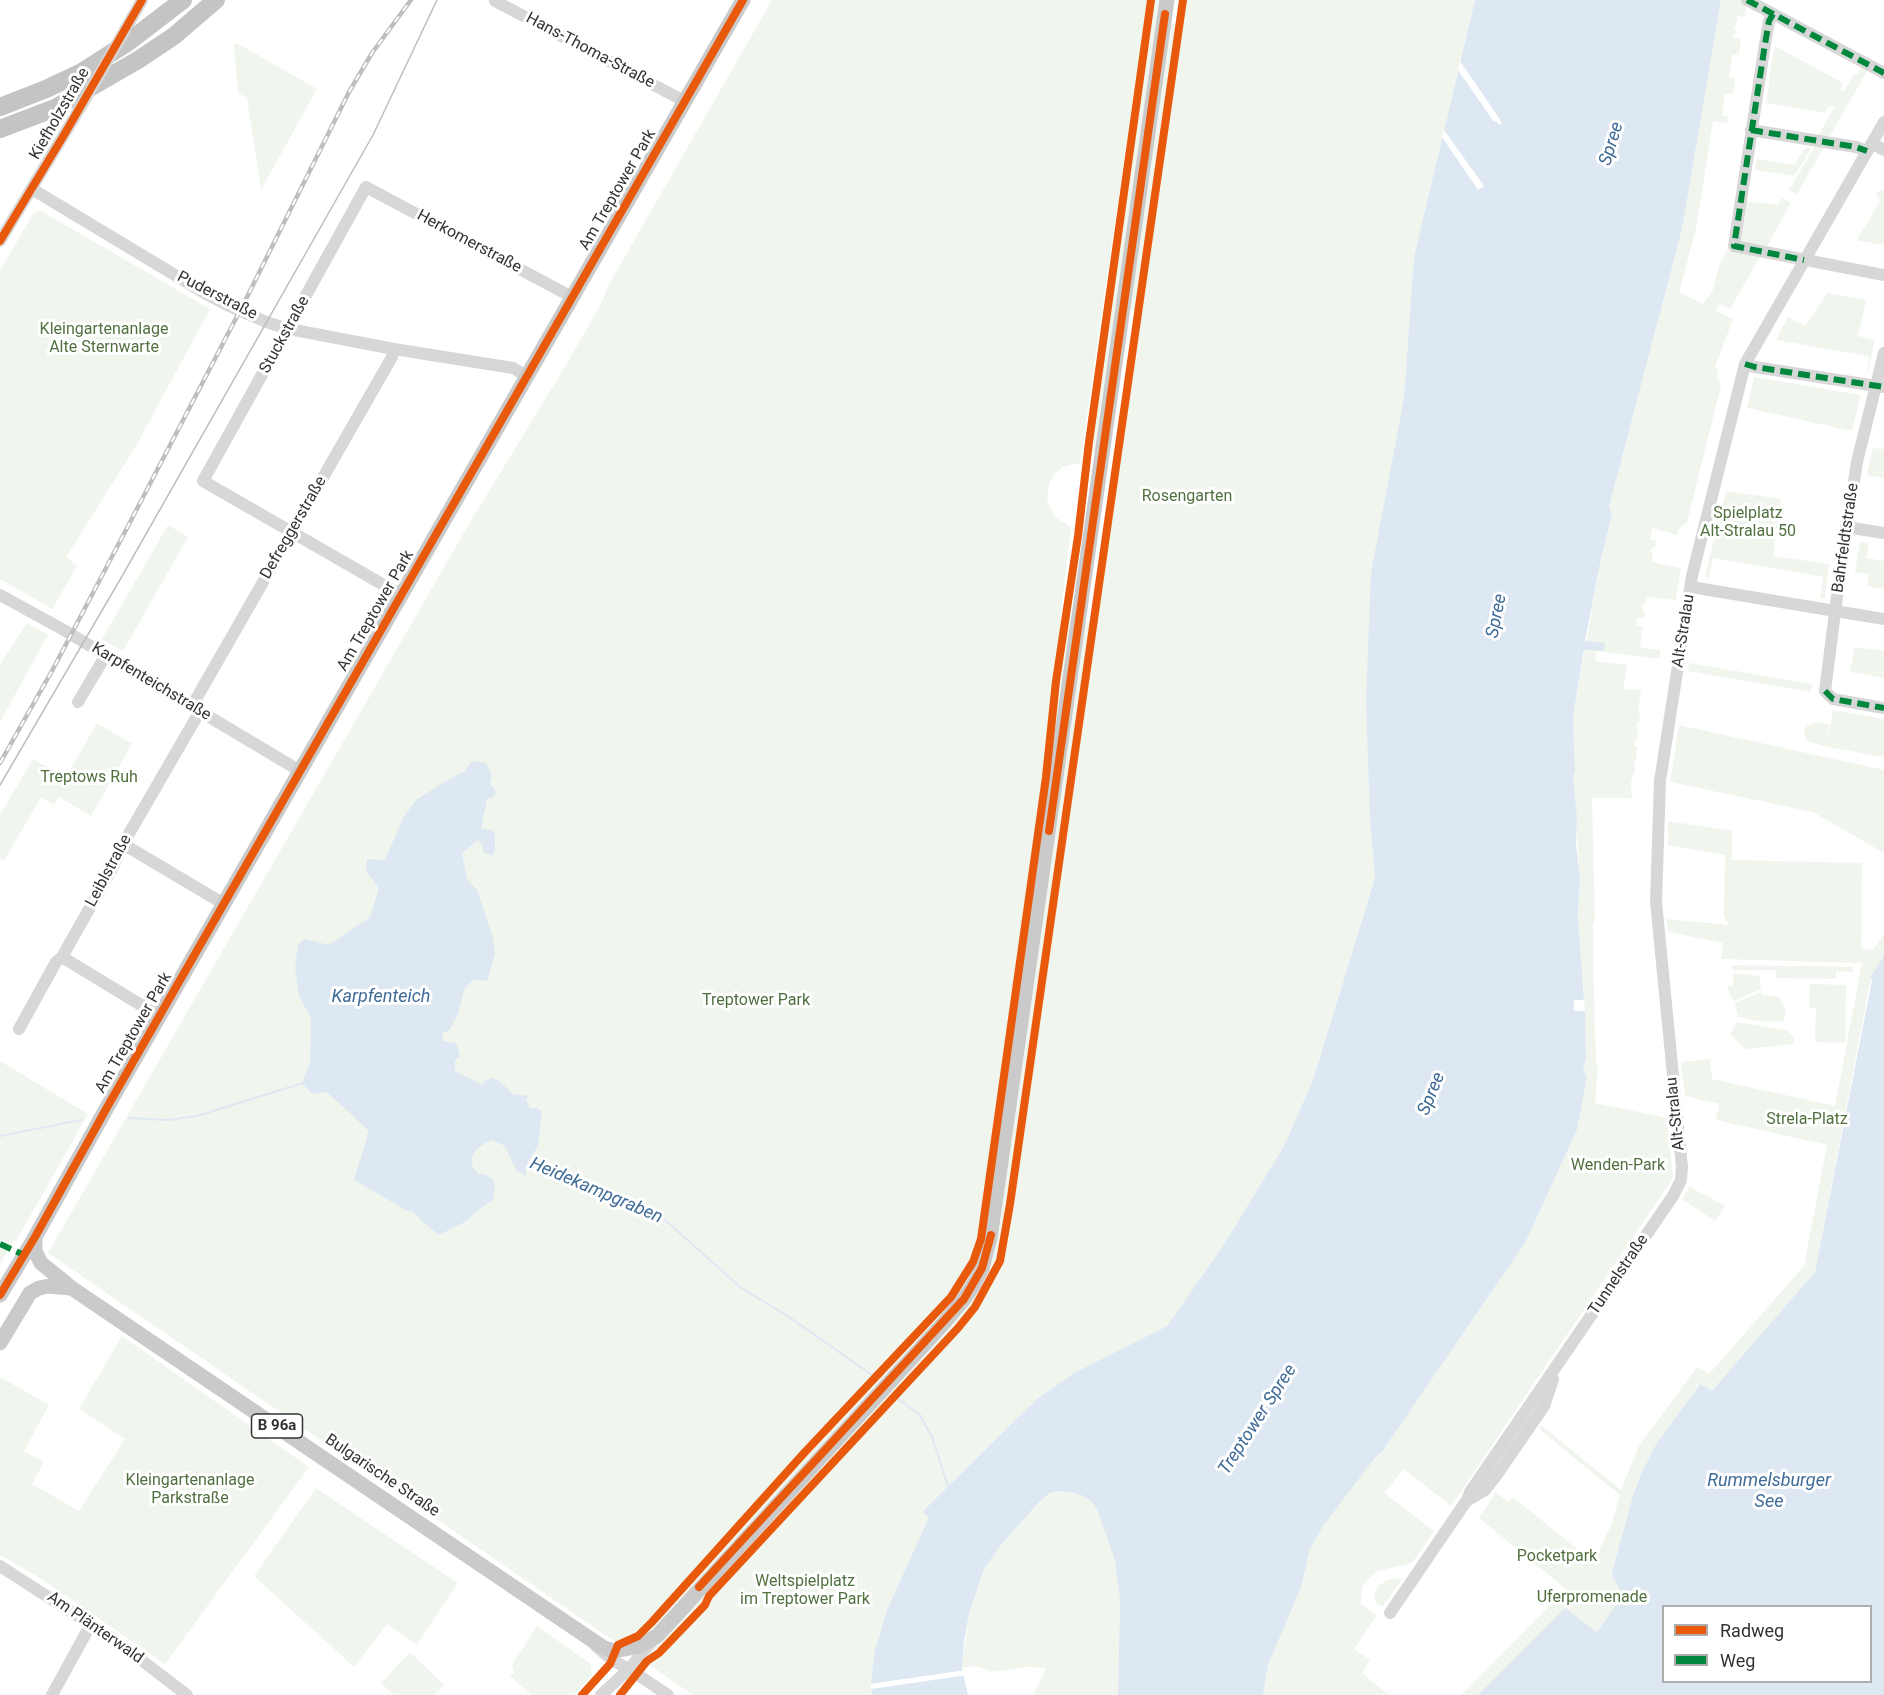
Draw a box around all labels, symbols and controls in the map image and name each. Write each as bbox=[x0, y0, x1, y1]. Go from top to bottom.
street label: Hans-Thoma-Straße bbox=[522, 9, 658, 93]
street label: Kiefholzstraße bbox=[26, 65, 94, 163]
water label: Spree bbox=[1595, 120, 1629, 168]
street label: Am Treptower Park bbox=[576, 126, 660, 254]
street label: Herkomerstraße bbox=[413, 206, 525, 278]
street label: Puderstraße bbox=[174, 268, 260, 324]
street label: Stuckstraße bbox=[256, 293, 314, 377]
park label: Kleingartenanlage Alte Sternwarte bbox=[40, 320, 168, 358]
street label: Defreggerstraße bbox=[257, 473, 331, 583]
street label: Bahrfeldtstraße bbox=[1829, 482, 1863, 594]
park label: Rosengarten bbox=[1142, 487, 1232, 507]
park label: Spielplatz Alt-Stralau 50 bbox=[1700, 504, 1796, 542]
street label: Am Treptower Park bbox=[334, 547, 418, 675]
water label: Spree bbox=[1482, 592, 1512, 640]
street label: Alt-Stralau bbox=[1669, 593, 1699, 669]
street label: Karpfenteichstraße bbox=[88, 639, 214, 725]
park label: Treptows Ruh bbox=[40, 768, 138, 788]
street label: Leiblstraße bbox=[82, 832, 136, 910]
street label: Am Treptower Park bbox=[92, 969, 176, 1097]
water label: Karpfenteich bbox=[332, 986, 430, 1008]
park label: Treptower Park bbox=[702, 991, 810, 1011]
water label: Spree bbox=[1414, 1069, 1450, 1119]
street label: Alt-Stralau bbox=[1663, 1076, 1689, 1152]
park label: Strela-Platz bbox=[1766, 1110, 1848, 1130]
water label: Heidekampgraben bbox=[526, 1153, 666, 1229]
park label: Wenden-Park bbox=[1571, 1156, 1665, 1176]
street label: Tunnelstraße bbox=[1585, 1231, 1653, 1319]
water label: Treptower Spree bbox=[1214, 1361, 1302, 1479]
road number: B 96a bbox=[252, 1414, 302, 1438]
street label: Bulgarische Straße bbox=[321, 1431, 443, 1521]
water label: Rummelsburger See bbox=[1707, 1470, 1831, 1512]
park label: Kleingartenanlage Parkstraße bbox=[126, 1471, 254, 1509]
park label: Pocketpark bbox=[1517, 1547, 1597, 1567]
park label: Weltspielplatz im Treptower Park bbox=[740, 1572, 870, 1610]
street label: Am Plänterwald bbox=[43, 1588, 147, 1668]
park label: Uferpromenade bbox=[1537, 1588, 1647, 1608]
legend bbox=[1662, 1605, 1872, 1683]
text: Radweg bbox=[1720, 1620, 1784, 1641]
text: Weg bbox=[1720, 1650, 1755, 1671]

